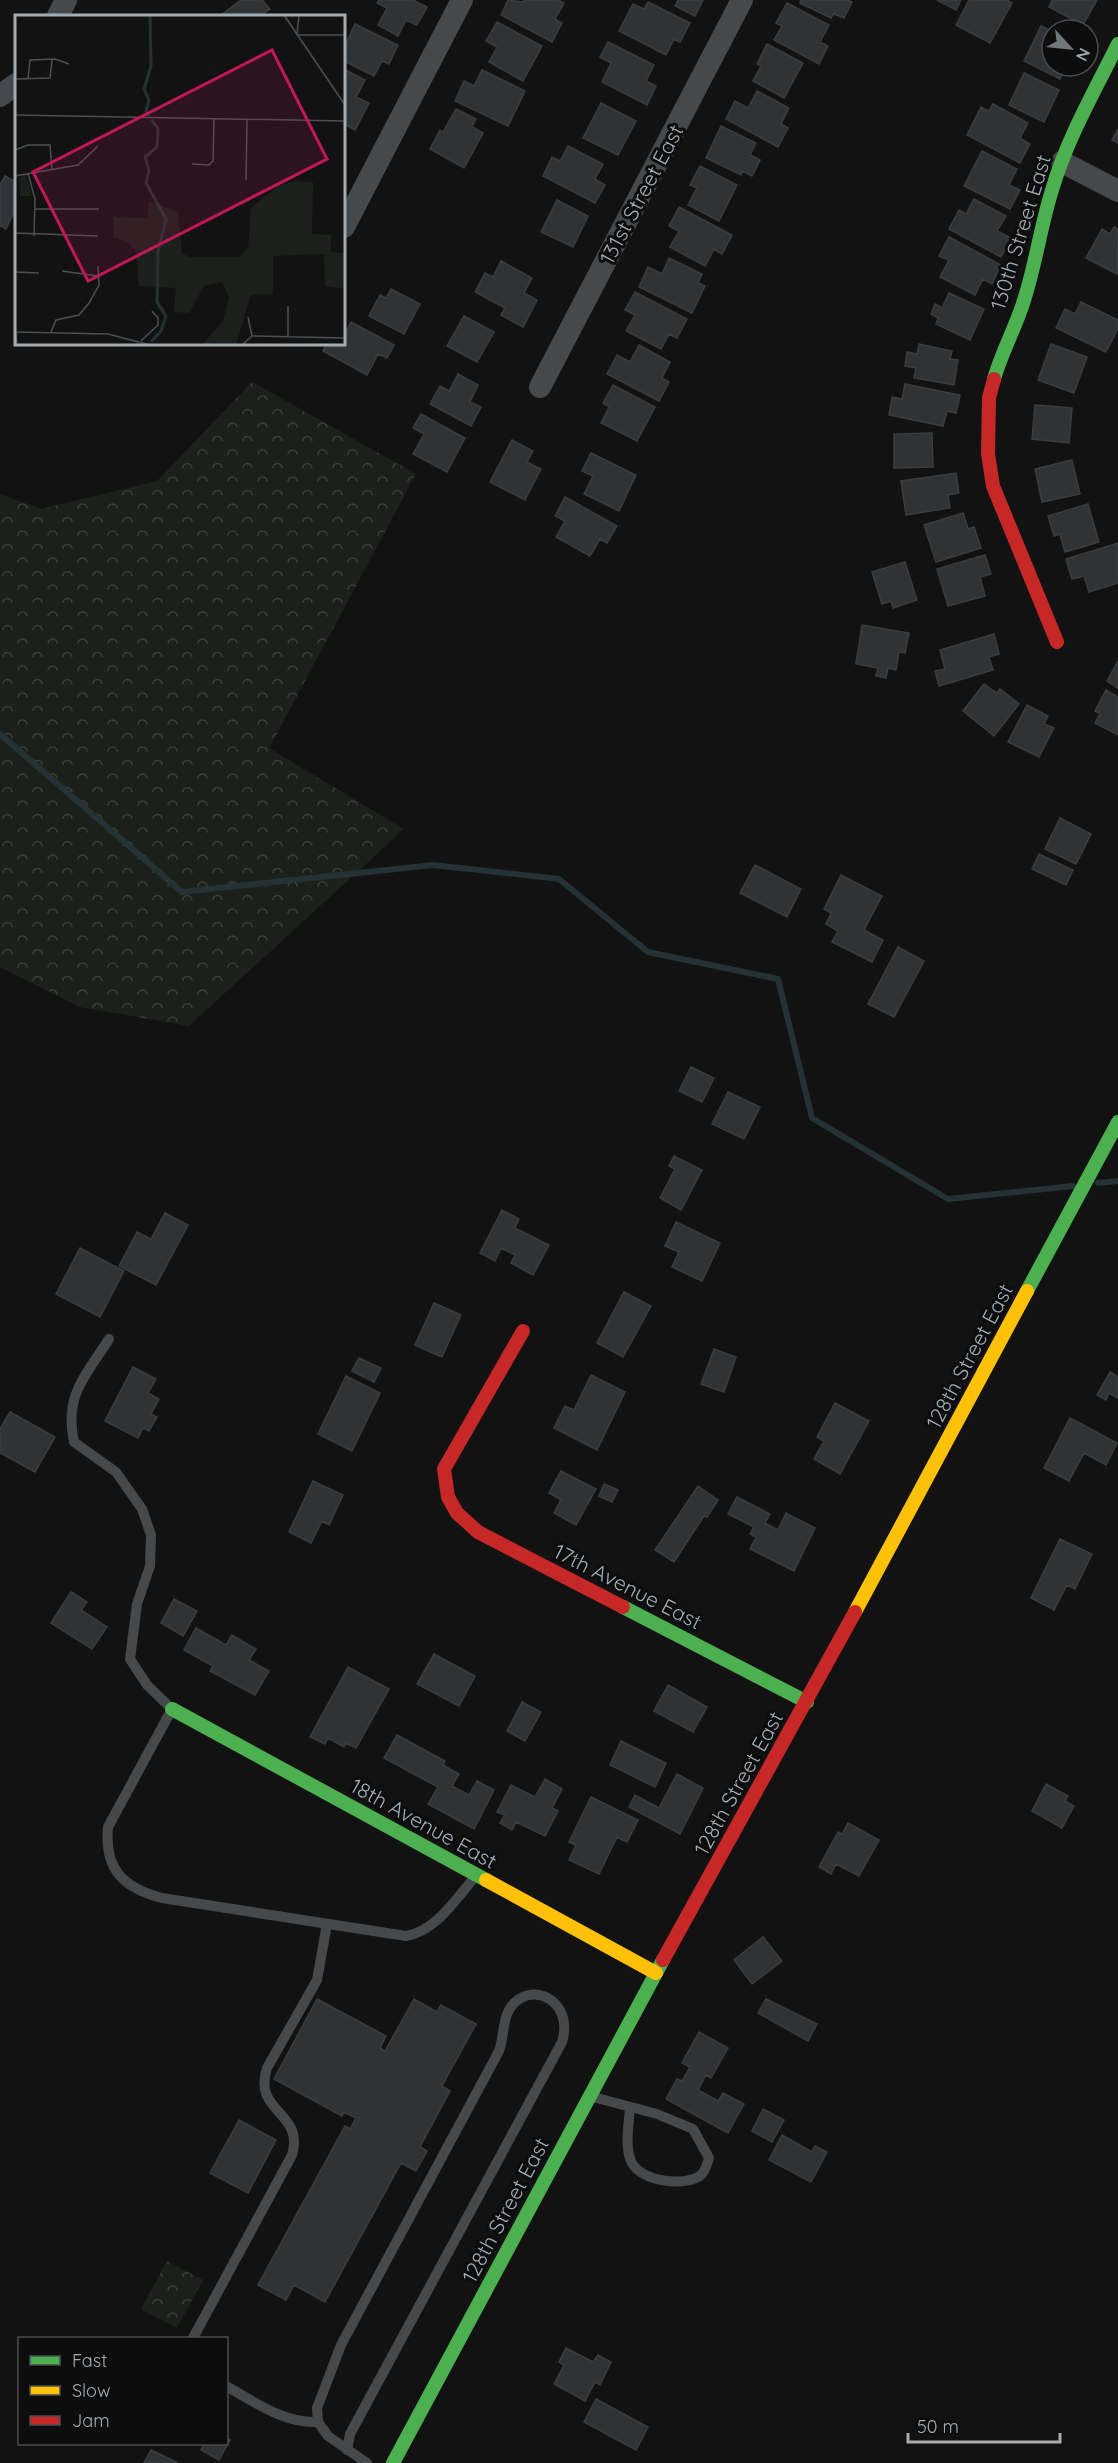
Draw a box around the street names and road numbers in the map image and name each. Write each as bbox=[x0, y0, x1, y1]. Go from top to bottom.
street label: 131st Street East bbox=[593, 120, 689, 268]
street label: 130th Street East bbox=[984, 151, 1056, 313]
street label: 128th Street East bbox=[920, 1279, 1018, 1433]
street label: 17th Avenue East bbox=[550, 1538, 706, 1634]
street label: 128th Street East bbox=[688, 1707, 788, 1859]
street label: 18th Avenue East bbox=[346, 1772, 502, 1874]
street label: 128th Street East bbox=[456, 2133, 554, 2287]

